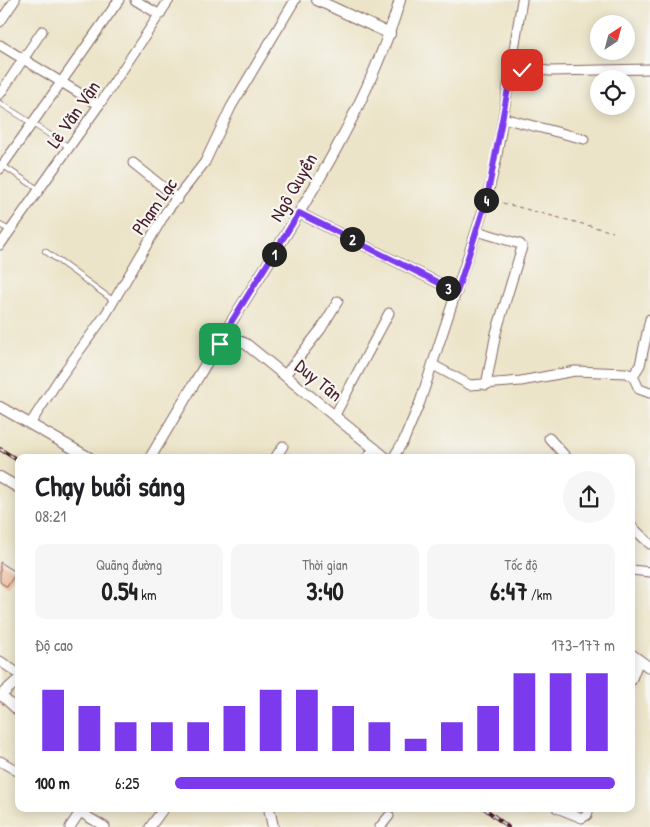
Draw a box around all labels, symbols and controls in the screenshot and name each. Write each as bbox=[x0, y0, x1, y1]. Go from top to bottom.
north arrow bbox=[590, 15, 635, 60]
map controls bbox=[590, 15, 635, 115]
pin bbox=[501, 49, 543, 91]
icon: check bbox=[508, 56, 536, 84]
button: locate bbox=[590, 70, 635, 115]
street label: Lê Văn Vận bbox=[40, 75, 106, 153]
street label: Ngô Quyền bbox=[263, 148, 323, 226]
street label: Phạm Lạc bbox=[125, 172, 183, 240]
pin: 4 bbox=[474, 188, 498, 212]
text: 4 bbox=[484, 191, 489, 210]
pin: 2 bbox=[340, 226, 364, 252]
text: 2 bbox=[349, 230, 356, 249]
pin: 1 bbox=[262, 242, 286, 266]
text: 1 bbox=[272, 245, 277, 264]
pin: 3 bbox=[436, 276, 460, 300]
text: 3 bbox=[445, 279, 452, 298]
pin bbox=[199, 323, 241, 365]
icon: arrive bbox=[206, 330, 234, 358]
street label: Duy Tân bbox=[290, 353, 348, 407]
text: Chạy buổi sáng bbox=[35, 467, 185, 505]
button: share bbox=[563, 471, 615, 523]
text: 08:21 bbox=[35, 505, 66, 527]
text: Quãng đường bbox=[96, 555, 162, 574]
text: Thời gian bbox=[302, 555, 348, 574]
text: Tốc độ bbox=[505, 555, 537, 574]
text: 0.54 bbox=[101, 574, 138, 608]
text: 3:40 bbox=[306, 574, 344, 608]
text: 6:47 bbox=[490, 574, 528, 608]
text: km bbox=[138, 585, 157, 604]
text: /km bbox=[528, 585, 552, 604]
text: Độ cao bbox=[35, 634, 73, 656]
text: 173–177 m bbox=[551, 634, 615, 656]
text: 100 m bbox=[35, 772, 70, 794]
text: 6:25 bbox=[115, 772, 139, 794]

